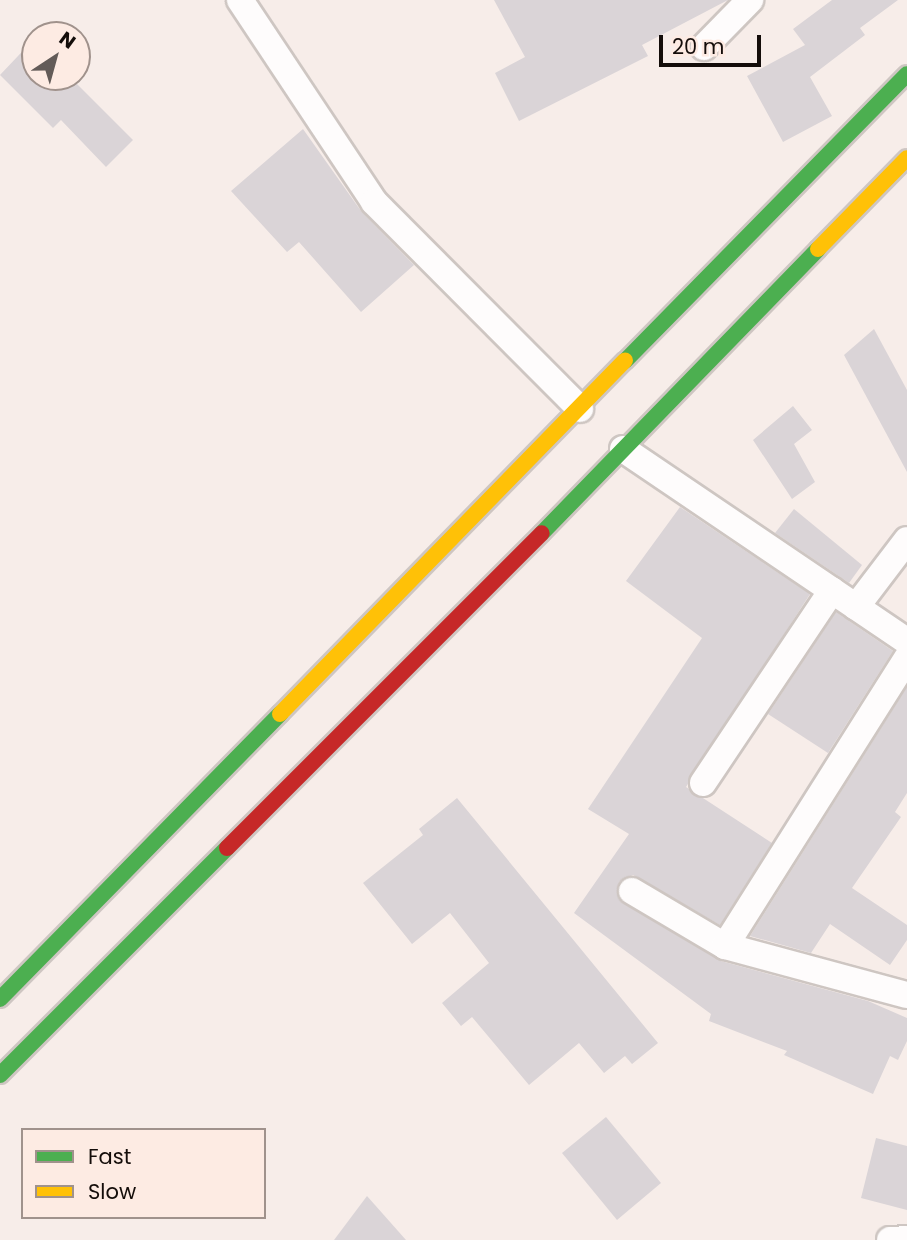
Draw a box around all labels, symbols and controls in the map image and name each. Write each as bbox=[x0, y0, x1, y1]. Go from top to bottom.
north arrow bbox=[21, 21, 91, 91]
scale bar bbox=[662, 21, 764, 65]
text: N bbox=[54, 25, 81, 55]
text: 20 m bbox=[672, 32, 725, 61]
legend bbox=[21, 1128, 266, 1219]
text: Fast bbox=[88, 1142, 131, 1171]
text: Slow bbox=[88, 1177, 136, 1206]

